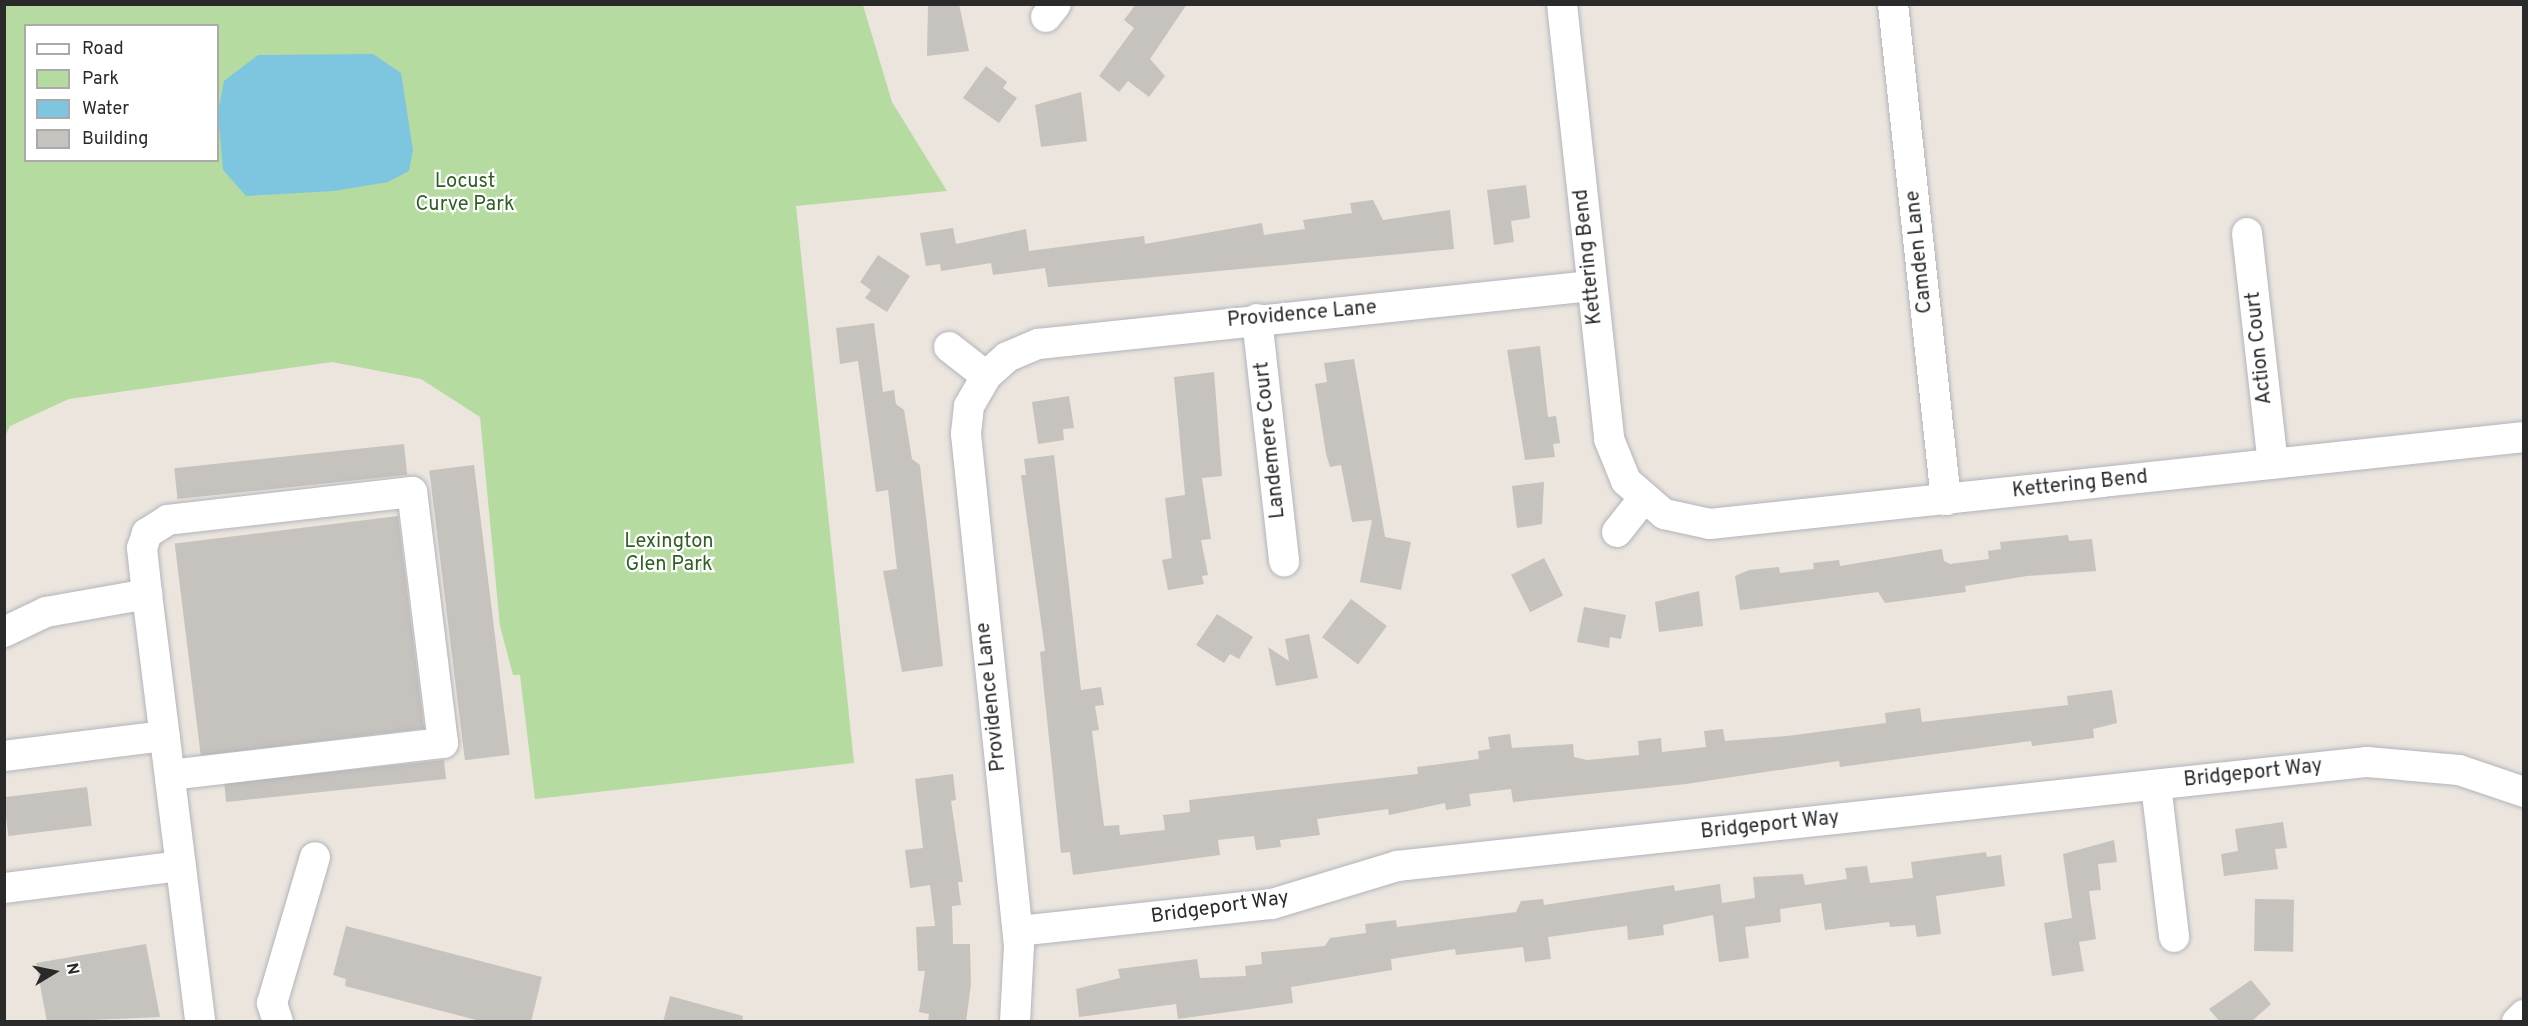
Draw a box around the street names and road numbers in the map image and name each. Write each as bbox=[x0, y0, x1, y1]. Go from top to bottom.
street label: Kettering Bend bbox=[1570, 188, 1608, 326]
street label: Camden Lane bbox=[1902, 189, 1938, 315]
street label: Action Court bbox=[2242, 290, 2278, 406]
street label: Providence Lane bbox=[1226, 297, 1378, 333]
street label: Landemere Court bbox=[1251, 360, 1291, 520]
street label: Kettering Bend bbox=[2011, 466, 2149, 504]
street label: Providence Lane bbox=[972, 621, 1012, 773]
street label: Bridgeport Way bbox=[2182, 755, 2324, 793]
street label: Bridgeport Way bbox=[1699, 807, 1841, 845]
street label: Bridgeport Way bbox=[1149, 886, 1291, 930]

